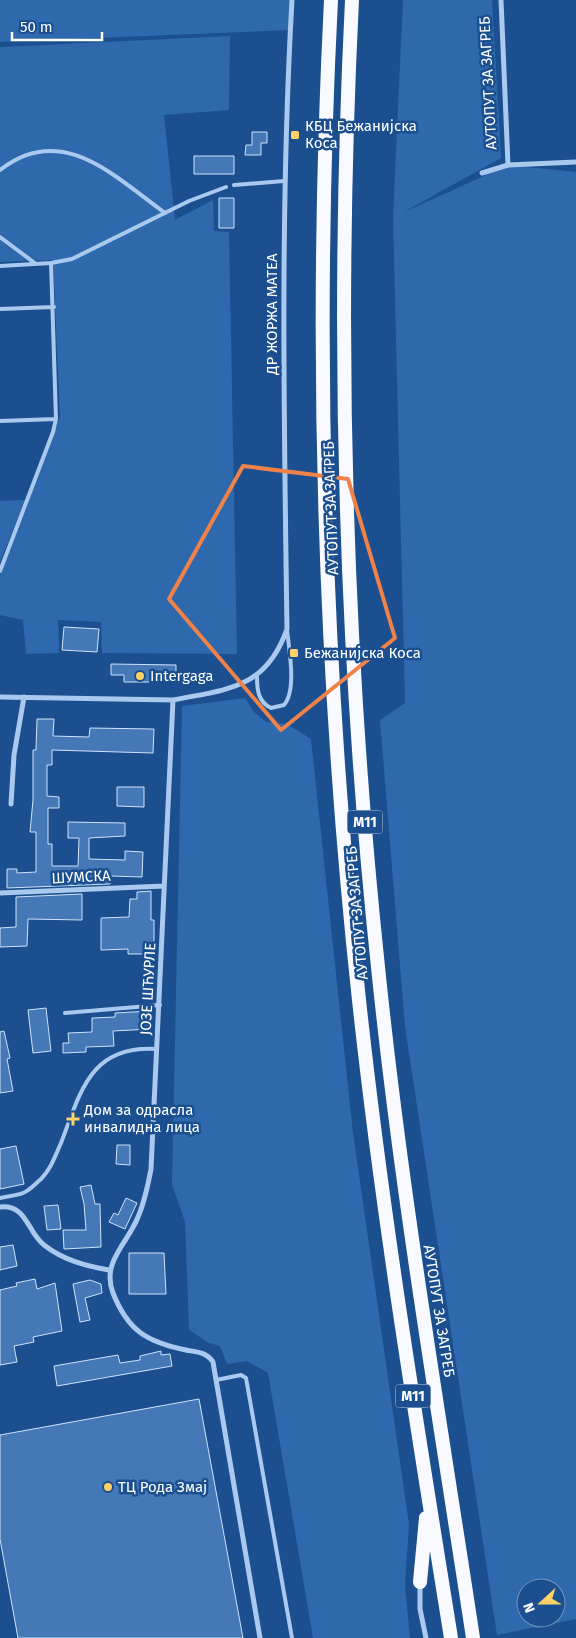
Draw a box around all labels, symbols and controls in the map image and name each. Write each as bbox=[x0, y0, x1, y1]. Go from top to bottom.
scale bar bbox=[12, 10, 102, 42]
street label: АУТОПУТ ЗА ЗАГРЕБ bbox=[475, 15, 500, 150]
text: 50 m bbox=[20, 18, 53, 36]
place label: КБЦ Бежанијска Коса bbox=[305, 117, 417, 152]
marker: КБЦ Бежанијска Коса bbox=[289, 129, 301, 141]
street label: ДР ЖОРЖА МАТЕА bbox=[263, 253, 281, 376]
street label: АУТОПУТ ЗА ЗАГРЕБ bbox=[320, 441, 342, 575]
place label: Бежанијска Коса bbox=[304, 644, 421, 662]
marker: Бежанијска Коса bbox=[288, 647, 300, 659]
place label: Intergaga bbox=[150, 667, 213, 685]
marker: Intergaga bbox=[134, 670, 146, 682]
road number: M11 bbox=[348, 810, 382, 834]
street label: АУТОПУТ ЗА ЗАГРЕБ bbox=[342, 845, 372, 980]
street label: ШУМСКА bbox=[51, 866, 111, 888]
street label: ЈОЗЕ ШЋУРЛЕ bbox=[137, 942, 159, 1036]
place label: Дом за одрасла инвалидна лица bbox=[83, 1101, 200, 1136]
marker: Дом за одрасла инвалидна лица bbox=[66, 1112, 80, 1126]
street label: АУТОПУТ ЗА ЗАГРЕБ bbox=[420, 1244, 458, 1379]
road number: M11 bbox=[396, 1384, 430, 1408]
place label: ТЦ Рода Змај bbox=[118, 1478, 207, 1496]
marker: ТЦ Рода Змај bbox=[102, 1481, 114, 1493]
north arrow bbox=[516, 1578, 566, 1628]
text: N bbox=[520, 1600, 539, 1615]

